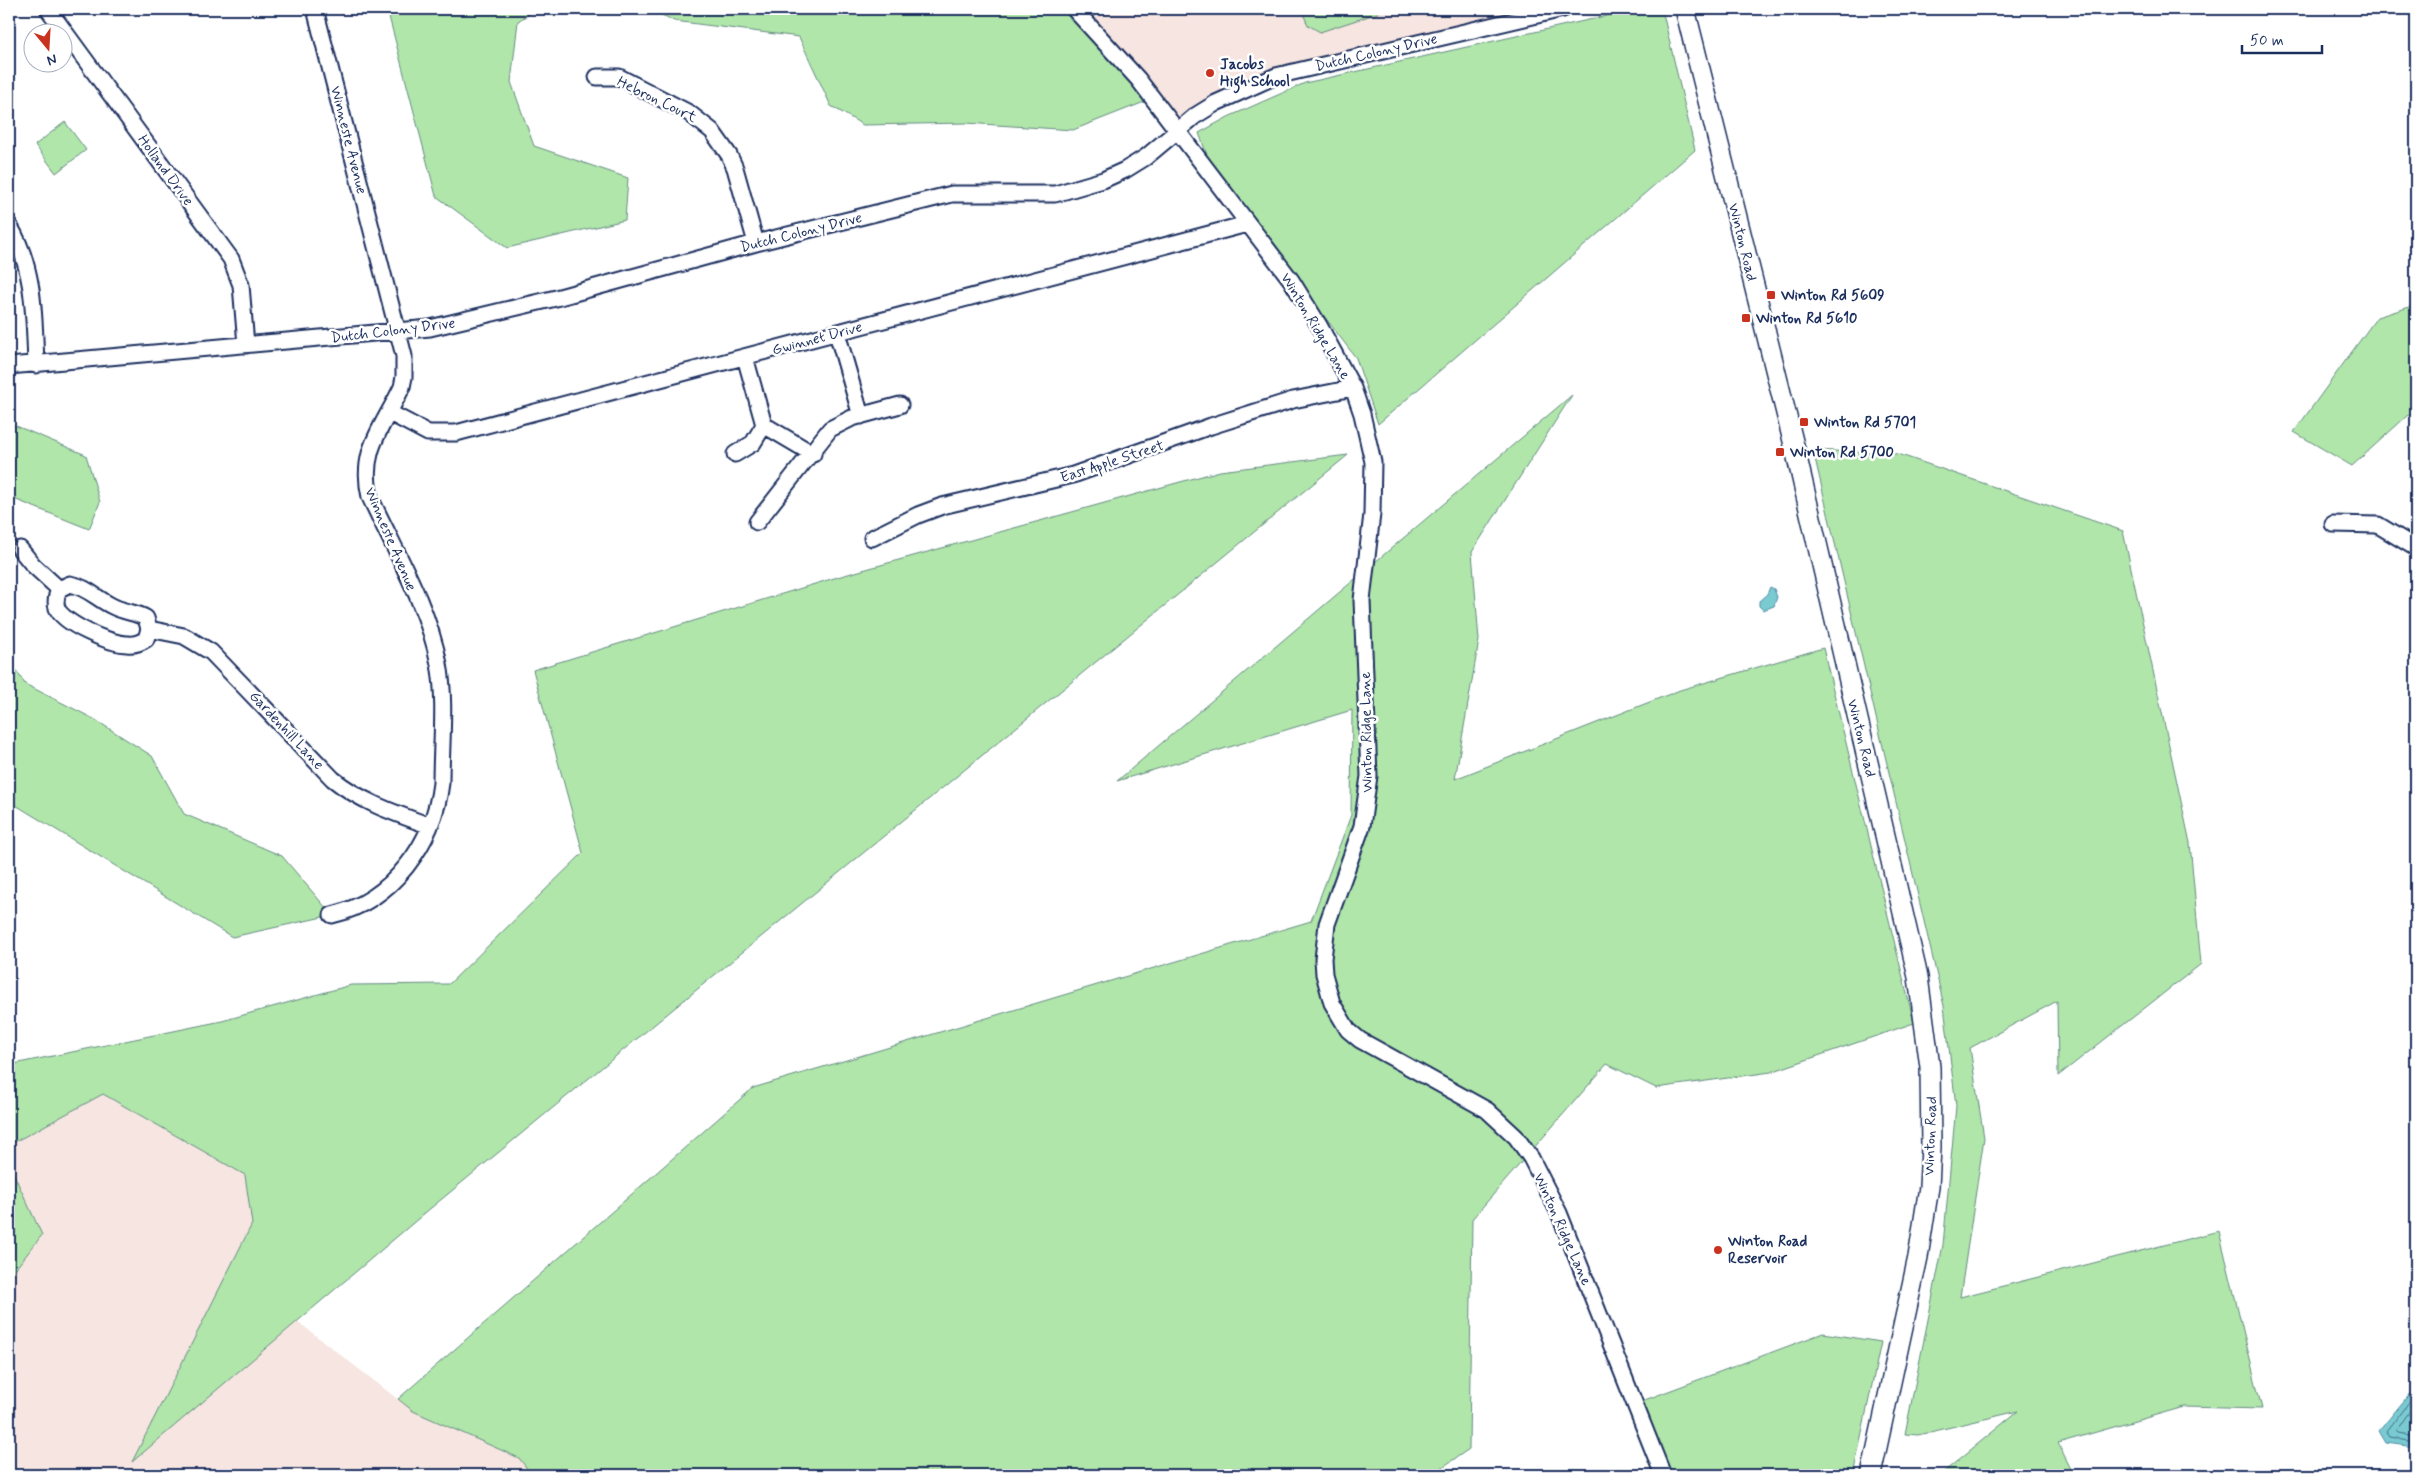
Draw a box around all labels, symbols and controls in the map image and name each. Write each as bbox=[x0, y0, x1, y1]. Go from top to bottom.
north arrow bbox=[22, 22, 72, 72]
scale bar bbox=[2242, 22, 2322, 54]
street label: Dutch Colony Drive bbox=[1313, 29, 1440, 77]
text: 50 m bbox=[2250, 31, 2284, 51]
text: N bbox=[44, 49, 59, 69]
place label: Jacobs High School bbox=[1220, 55, 1290, 94]
marker: Jacobs High School bbox=[1204, 67, 1216, 79]
street label: Hebron Court bbox=[613, 72, 700, 128]
street label: Winneste Avenue bbox=[325, 84, 371, 196]
street label: Holland Drive bbox=[133, 131, 198, 210]
street label: Winton Road bbox=[1723, 201, 1761, 283]
street label: Dutch Colony Drive bbox=[738, 208, 865, 258]
street label: Winton Ridge Lane bbox=[1275, 269, 1355, 384]
place label: Winton Rd 5609 bbox=[1780, 286, 1885, 306]
marker: Winton Rd 5609 bbox=[1765, 289, 1777, 301]
place label: Winton Rd 5610 bbox=[1755, 309, 1857, 329]
marker: Winton Rd 5610 bbox=[1740, 312, 1752, 324]
street label: Dutch Colony Drive bbox=[330, 313, 457, 349]
street label: Gwinnet Drive bbox=[770, 317, 865, 361]
place label: Winton Rd 5701 bbox=[1813, 413, 1916, 433]
marker: Winton Rd 5701 bbox=[1798, 416, 1810, 428]
street label: East Apple Street bbox=[1058, 436, 1167, 489]
place label: Winton Rd 5700 bbox=[1789, 443, 1894, 463]
marker: Winton Rd 5700 bbox=[1774, 446, 1786, 458]
street label: Winneste Avenue bbox=[359, 485, 421, 594]
street label: Winton Ridge Lane bbox=[1356, 671, 1378, 793]
street label: Gardenhill Lane bbox=[244, 687, 328, 775]
street label: Winton Road bbox=[1842, 697, 1880, 779]
street label: Winton Road bbox=[1920, 1096, 1942, 1176]
street label: Winton Ridge Lane bbox=[1528, 1170, 1596, 1289]
place label: Winton Road Reservoir bbox=[1727, 1232, 1808, 1269]
marker: Winton Road Reservoir bbox=[1712, 1244, 1724, 1256]

